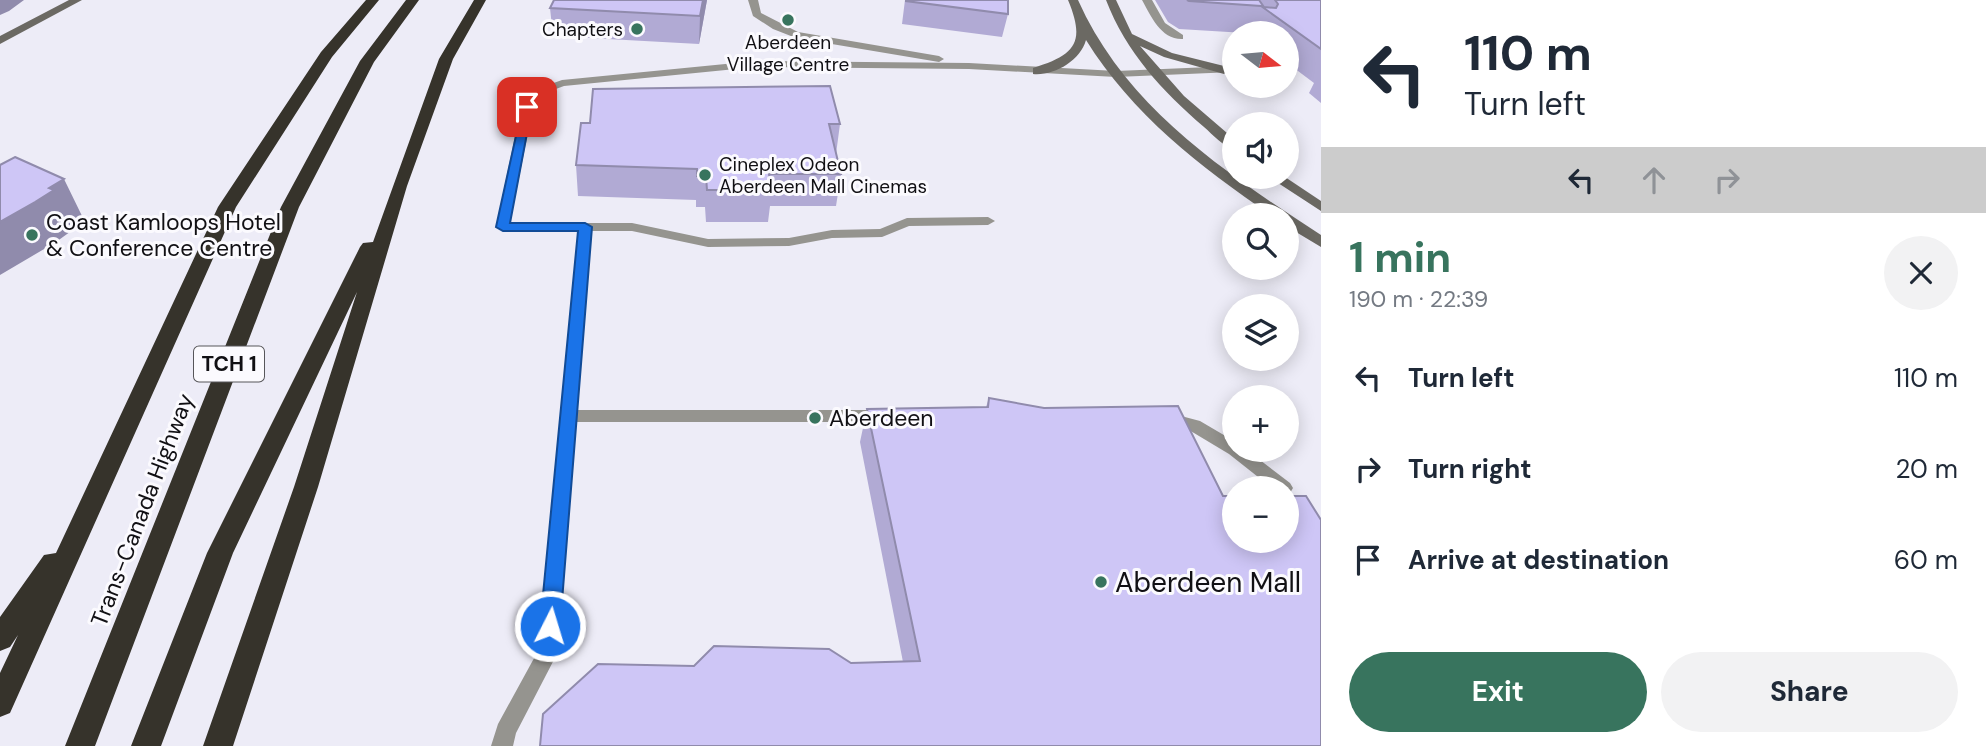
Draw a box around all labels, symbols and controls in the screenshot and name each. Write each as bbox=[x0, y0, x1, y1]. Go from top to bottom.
marker: Aberdeen Village Centre bbox=[780, 12, 796, 28]
place label: Chapters bbox=[542, 17, 623, 42]
marker: Chapters bbox=[629, 21, 645, 37]
north arrow bbox=[1222, 21, 1298, 98]
map controls bbox=[1222, 21, 1299, 553]
text: 110 m bbox=[1464, 21, 1592, 85]
icon: left bbox=[1349, 28, 1440, 119]
place label: Aberdeen Village Centre bbox=[727, 30, 849, 77]
pin bbox=[497, 77, 557, 137]
text: Turn left bbox=[1464, 83, 1586, 125]
icon: arrive bbox=[508, 88, 546, 126]
button: sound bbox=[1222, 112, 1299, 189]
place label: Cineplex Odeon Aberdeen Mall Cinemas bbox=[719, 152, 927, 199]
icon: left bbox=[1562, 161, 1600, 199]
icon: ahead bbox=[1635, 161, 1673, 199]
icon: right bbox=[1708, 161, 1746, 199]
marker: Cineplex Odeon Aberdeen Mall Cinemas bbox=[697, 167, 713, 183]
button: search bbox=[1222, 203, 1299, 280]
place label: Coast Kamloops Hotel & Conference Centre bbox=[46, 207, 281, 263]
marker: Coast Kamloops Hotel & Conference Centre bbox=[24, 227, 40, 243]
text: 1 min bbox=[1349, 230, 1451, 285]
button: close bbox=[1884, 236, 1958, 310]
text: 190 m · 22:39 bbox=[1349, 284, 1488, 314]
button: layers bbox=[1222, 294, 1299, 371]
road number: TCH 1 bbox=[194, 346, 264, 382]
icon: left bbox=[1349, 359, 1387, 397]
text: Turn left bbox=[1408, 361, 1515, 395]
text: 110 m bbox=[1894, 361, 1958, 395]
button: + bbox=[1222, 385, 1299, 462]
street label: Trans-Canada Highway bbox=[84, 389, 200, 631]
place label: Aberdeen bbox=[829, 403, 934, 433]
marker: Aberdeen bbox=[807, 410, 823, 426]
icon: right bbox=[1349, 450, 1387, 488]
text: Turn right bbox=[1408, 452, 1532, 486]
text: 20 m bbox=[1895, 452, 1958, 486]
button: − bbox=[1222, 476, 1299, 553]
icon: arrive bbox=[1349, 541, 1387, 579]
text: Arrive at destination bbox=[1408, 543, 1669, 577]
text: 60 m bbox=[1894, 543, 1958, 577]
place label: Aberdeen Mall bbox=[1115, 564, 1301, 601]
marker: Aberdeen Mall bbox=[1093, 574, 1109, 590]
position arrow bbox=[513, 589, 587, 663]
button: Exit bbox=[1349, 652, 1647, 732]
button: Share bbox=[1661, 652, 1958, 732]

